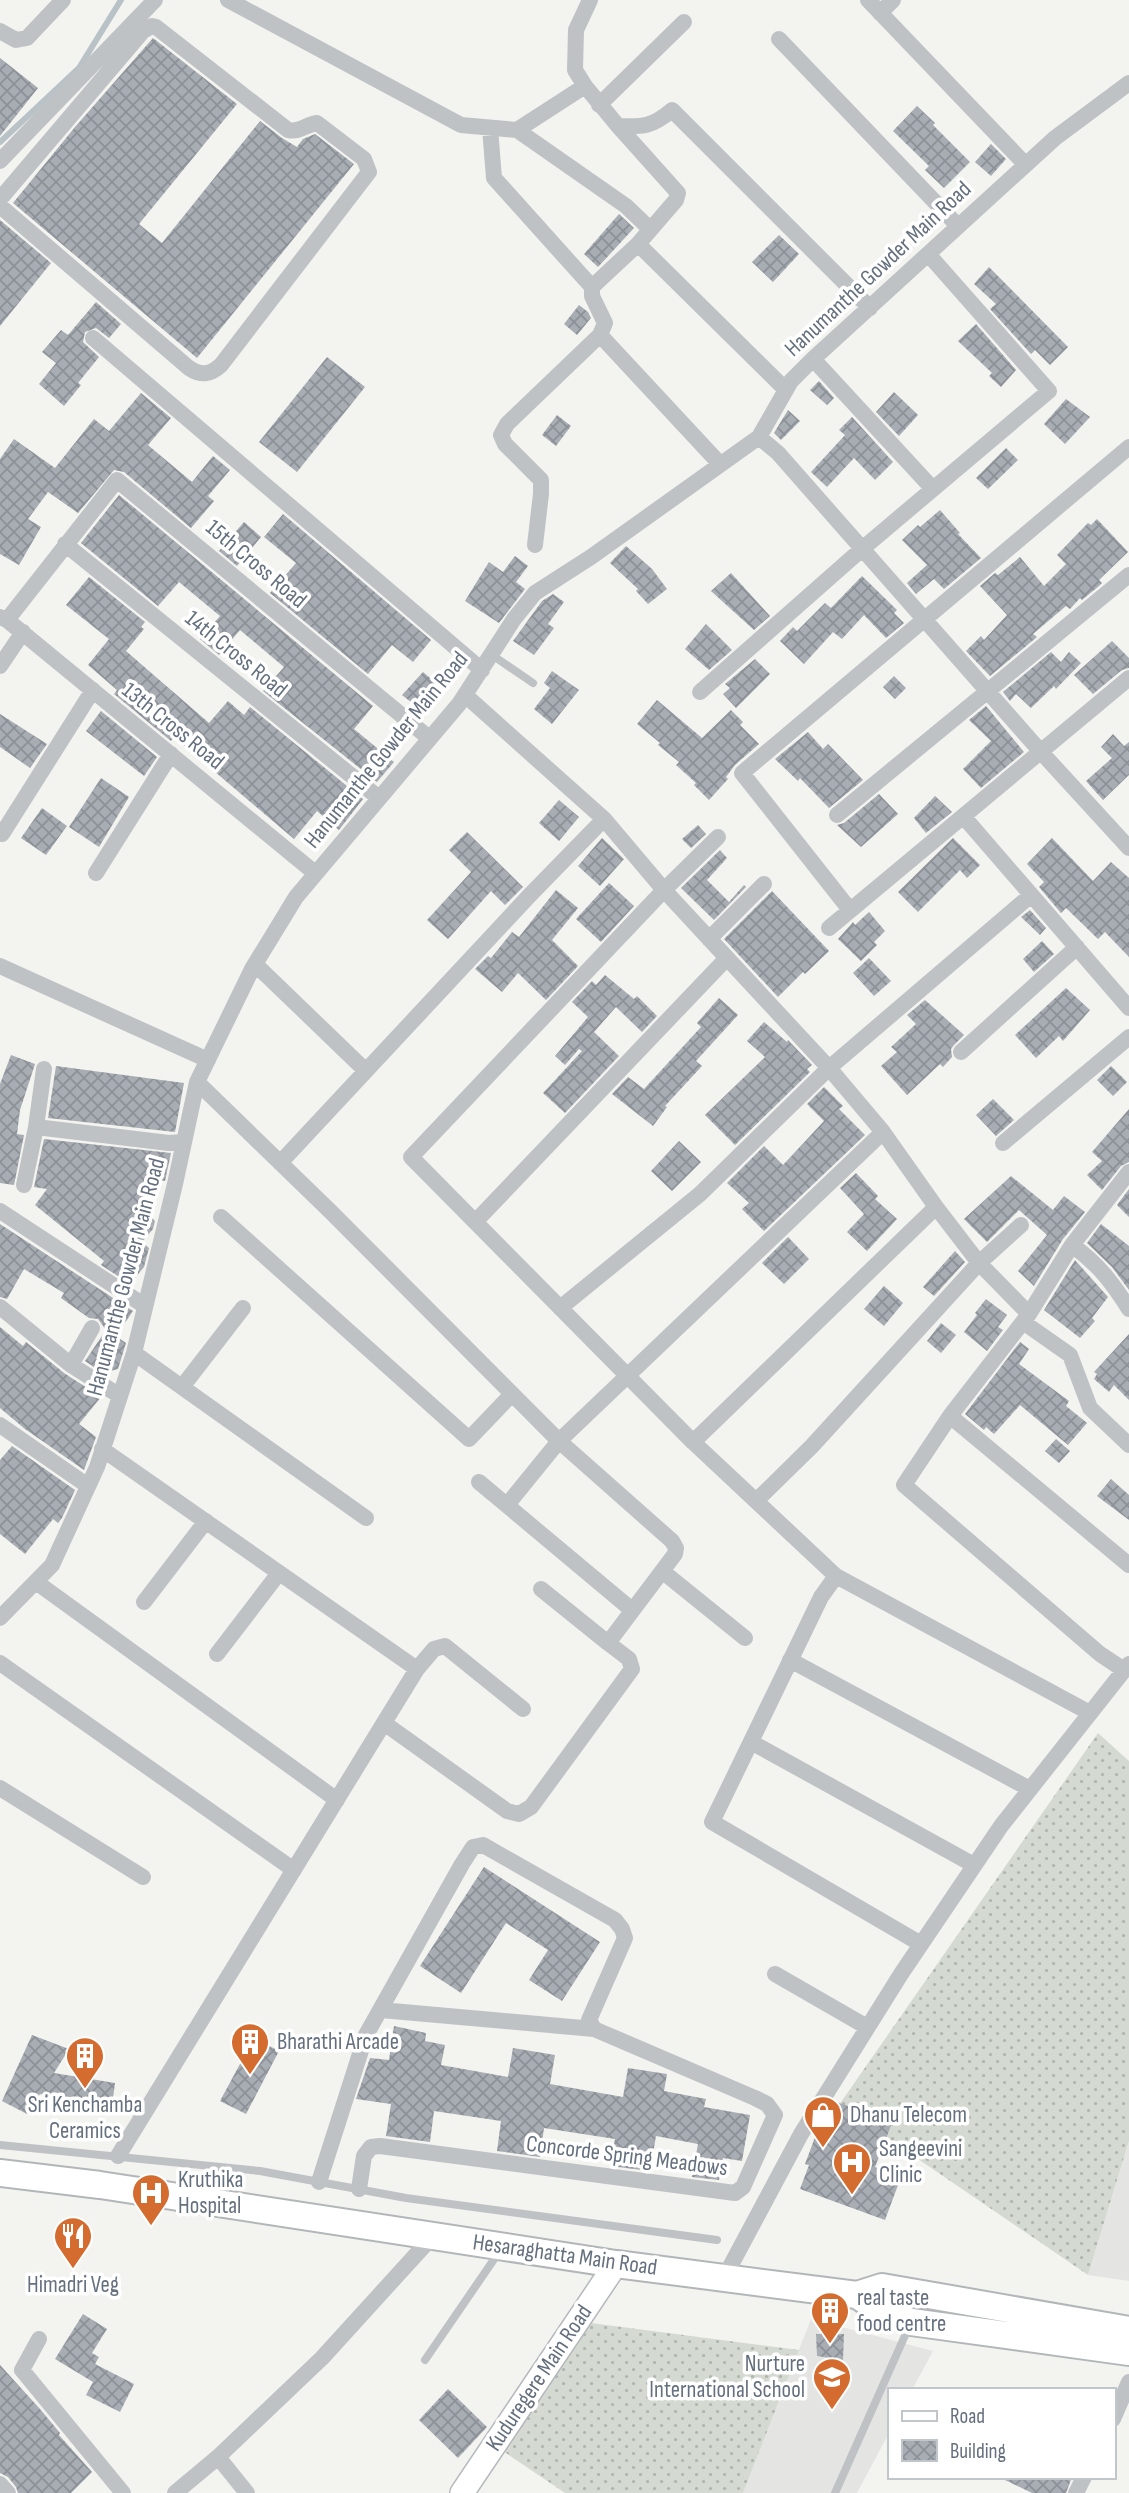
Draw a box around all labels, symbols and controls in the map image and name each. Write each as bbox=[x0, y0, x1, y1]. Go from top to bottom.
street label: Hanumanthe Gowder Main Road bbox=[779, 175, 977, 363]
street label: 15th Cross Road bbox=[200, 514, 312, 614]
street label: 14th Cross Road bbox=[179, 604, 293, 704]
street label: Hanumanthe Gowder Main Road bbox=[298, 646, 474, 854]
street label: 13th Cross Road bbox=[116, 676, 230, 776]
street label: Hanumanthe Gowder Main Road bbox=[81, 1155, 171, 1399]
building icon: Bharathi Arcade bbox=[229, 2021, 271, 2076]
place label: Bharathi Arcade bbox=[277, 2028, 399, 2056]
building icon: Sri Kenchamba Ceramics bbox=[64, 2035, 106, 2090]
place label: Sri Kenchamba Ceramics bbox=[28, 2091, 142, 2145]
shop icon: Dhanu Telecom bbox=[802, 2094, 844, 2149]
place label: Dhanu Telecom bbox=[850, 2101, 967, 2129]
street label: Concorde Spring Meadows bbox=[525, 2130, 729, 2182]
place label: Sangeevini Clinic bbox=[879, 2135, 962, 2189]
hospital icon: Sangeevini Clinic bbox=[831, 2141, 873, 2196]
place label: Kruthika Hospital bbox=[178, 2166, 243, 2220]
hospital icon: Kruthika Hospital bbox=[130, 2172, 172, 2227]
restaurant icon: Himadri Veg bbox=[52, 2215, 94, 2270]
street label: Hesaraghatta Main Road bbox=[471, 2228, 659, 2282]
place label: Himadri Veg bbox=[27, 2271, 119, 2299]
place label: real taste food centre bbox=[857, 2284, 946, 2338]
building icon: real taste food centre bbox=[809, 2290, 851, 2345]
street label: Kuduregere Main Road bbox=[480, 2299, 598, 2457]
place label: Nurture International School bbox=[649, 2350, 805, 2404]
school or university icon: Nurture International School bbox=[811, 2356, 853, 2411]
legend bbox=[888, 2388, 1115, 2479]
text: Road bbox=[950, 2404, 985, 2429]
text: Building bbox=[950, 2439, 1006, 2464]

